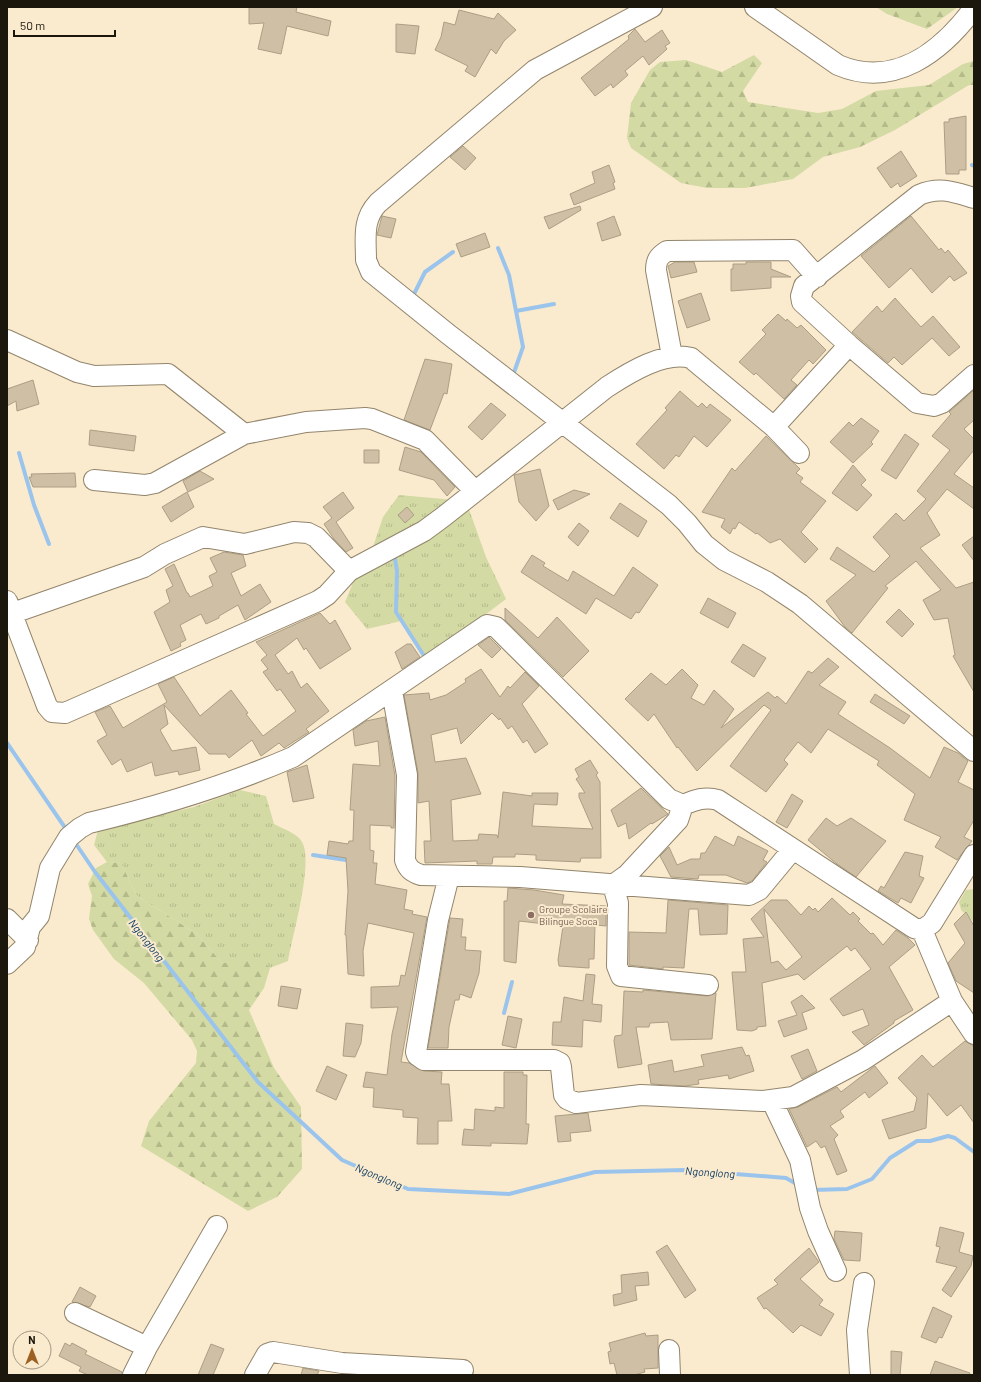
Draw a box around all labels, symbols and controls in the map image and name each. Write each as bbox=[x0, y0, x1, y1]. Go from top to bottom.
scale bar bbox=[14, 12, 115, 38]
text: 50 m bbox=[20, 18, 45, 32]
place label: Groupe Scolaire Bilingue Soca bbox=[539, 903, 608, 927]
marker: Groupe Scolaire Bilingue Soca bbox=[526, 910, 536, 920]
water label: Ngonglong bbox=[127, 916, 168, 964]
water label: Ngonglong bbox=[353, 1160, 405, 1192]
water label: Ngonglong bbox=[685, 1164, 736, 1180]
north arrow bbox=[12, 1330, 52, 1370]
text: N bbox=[28, 1333, 36, 1346]

